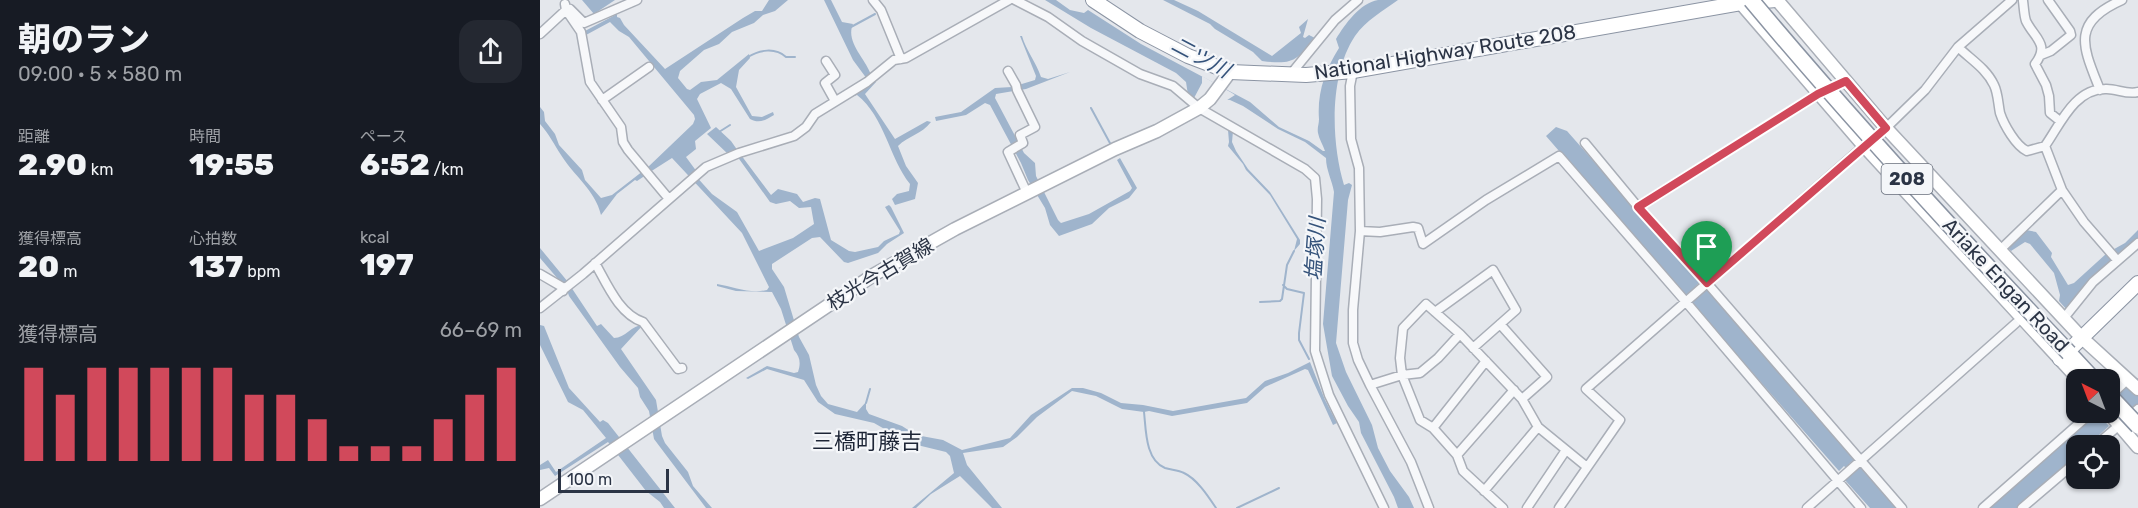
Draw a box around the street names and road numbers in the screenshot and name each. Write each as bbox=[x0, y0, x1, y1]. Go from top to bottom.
street label: National Highway Route 208 bbox=[1312, 19, 1578, 85]
road number: 208 bbox=[1882, 164, 1932, 194]
street label: Ariake Engan Road bbox=[1938, 213, 2074, 357]
street label: 枝光今古賀線 bbox=[822, 233, 938, 315]

